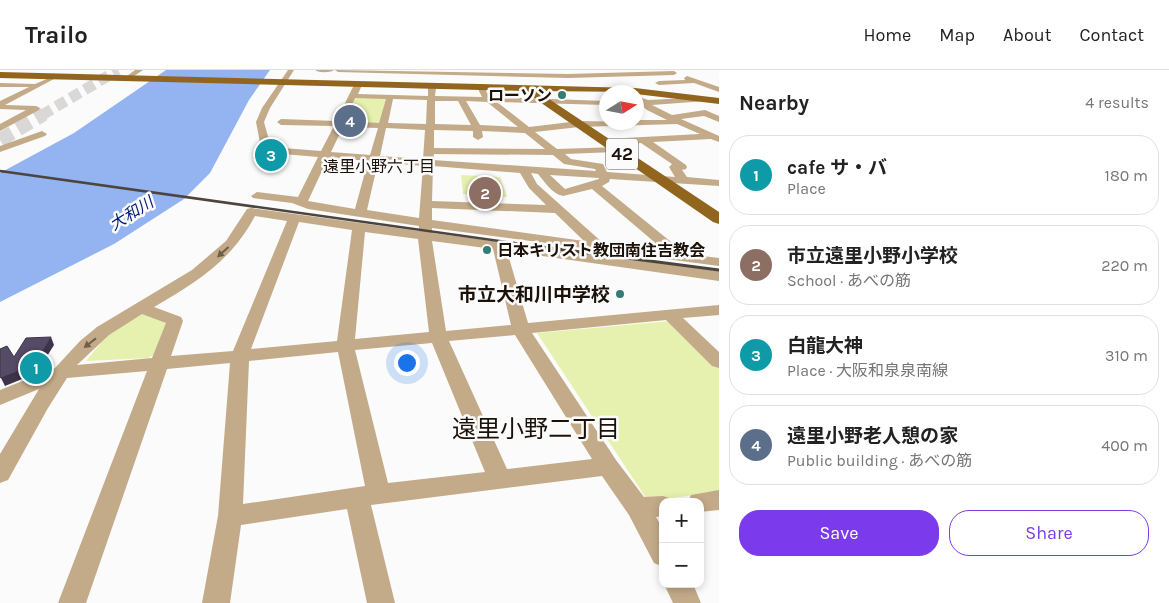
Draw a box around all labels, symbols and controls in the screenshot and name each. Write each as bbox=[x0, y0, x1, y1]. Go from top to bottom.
text: Trailo bbox=[25, 21, 88, 49]
text: Home bbox=[863, 24, 911, 46]
text: Map bbox=[939, 24, 975, 46]
text: About bbox=[1003, 24, 1052, 46]
text: Contact bbox=[1080, 24, 1144, 46]
north arrow bbox=[599, 85, 644, 130]
place label: ローソン bbox=[488, 86, 552, 105]
marker: ローソン bbox=[556, 89, 568, 101]
text: Nearby bbox=[739, 91, 809, 115]
text: 4 results bbox=[1085, 93, 1149, 112]
pin: 4 bbox=[334, 102, 366, 140]
pin: 3 bbox=[255, 136, 287, 174]
road number: 42 bbox=[606, 138, 638, 170]
district label: 遠里小野六丁目 bbox=[323, 157, 435, 176]
text: cafe サ・バ bbox=[787, 157, 887, 179]
text: 1 bbox=[753, 166, 759, 185]
text: 180 m bbox=[1105, 166, 1148, 185]
pin: 2 bbox=[469, 174, 501, 212]
text: Place bbox=[787, 179, 826, 198]
water label: 大和川 bbox=[106, 192, 158, 234]
place label: 日本キリスト教団南住吉教会 bbox=[497, 241, 705, 260]
marker: 日本キリスト教団南住吉教会 bbox=[481, 244, 493, 256]
text: 市立遠里小野小学校 bbox=[787, 245, 958, 267]
one-way arrow bbox=[217, 246, 230, 257]
text: 2 bbox=[751, 256, 761, 275]
text: 220 m bbox=[1101, 256, 1148, 275]
text: School · あべの筋 bbox=[787, 271, 911, 290]
place label: 市立大和川中学校 bbox=[458, 284, 610, 306]
marker: 市立大和川中学校 bbox=[614, 288, 626, 300]
text: 白龍大神 bbox=[787, 335, 863, 357]
one-way arrow bbox=[84, 337, 97, 348]
text: 3 bbox=[751, 346, 761, 365]
text: 310 m bbox=[1105, 346, 1148, 365]
pin: 1 bbox=[20, 349, 52, 387]
your location bbox=[394, 350, 420, 376]
text: Place · 大阪和泉泉南線 bbox=[787, 361, 948, 380]
district label: 遠里小野二丁目 bbox=[452, 415, 620, 443]
text: 遠里小野老人憩の家 bbox=[787, 425, 958, 447]
text: 4 bbox=[751, 436, 761, 455]
text: 400 m bbox=[1101, 436, 1148, 455]
text: Public building · あべの筋 bbox=[787, 451, 972, 470]
map controls bbox=[659, 498, 704, 588]
button: + bbox=[659, 498, 704, 543]
button: Save bbox=[739, 510, 939, 556]
button: Share bbox=[949, 510, 1149, 556]
button: − bbox=[659, 543, 704, 588]

